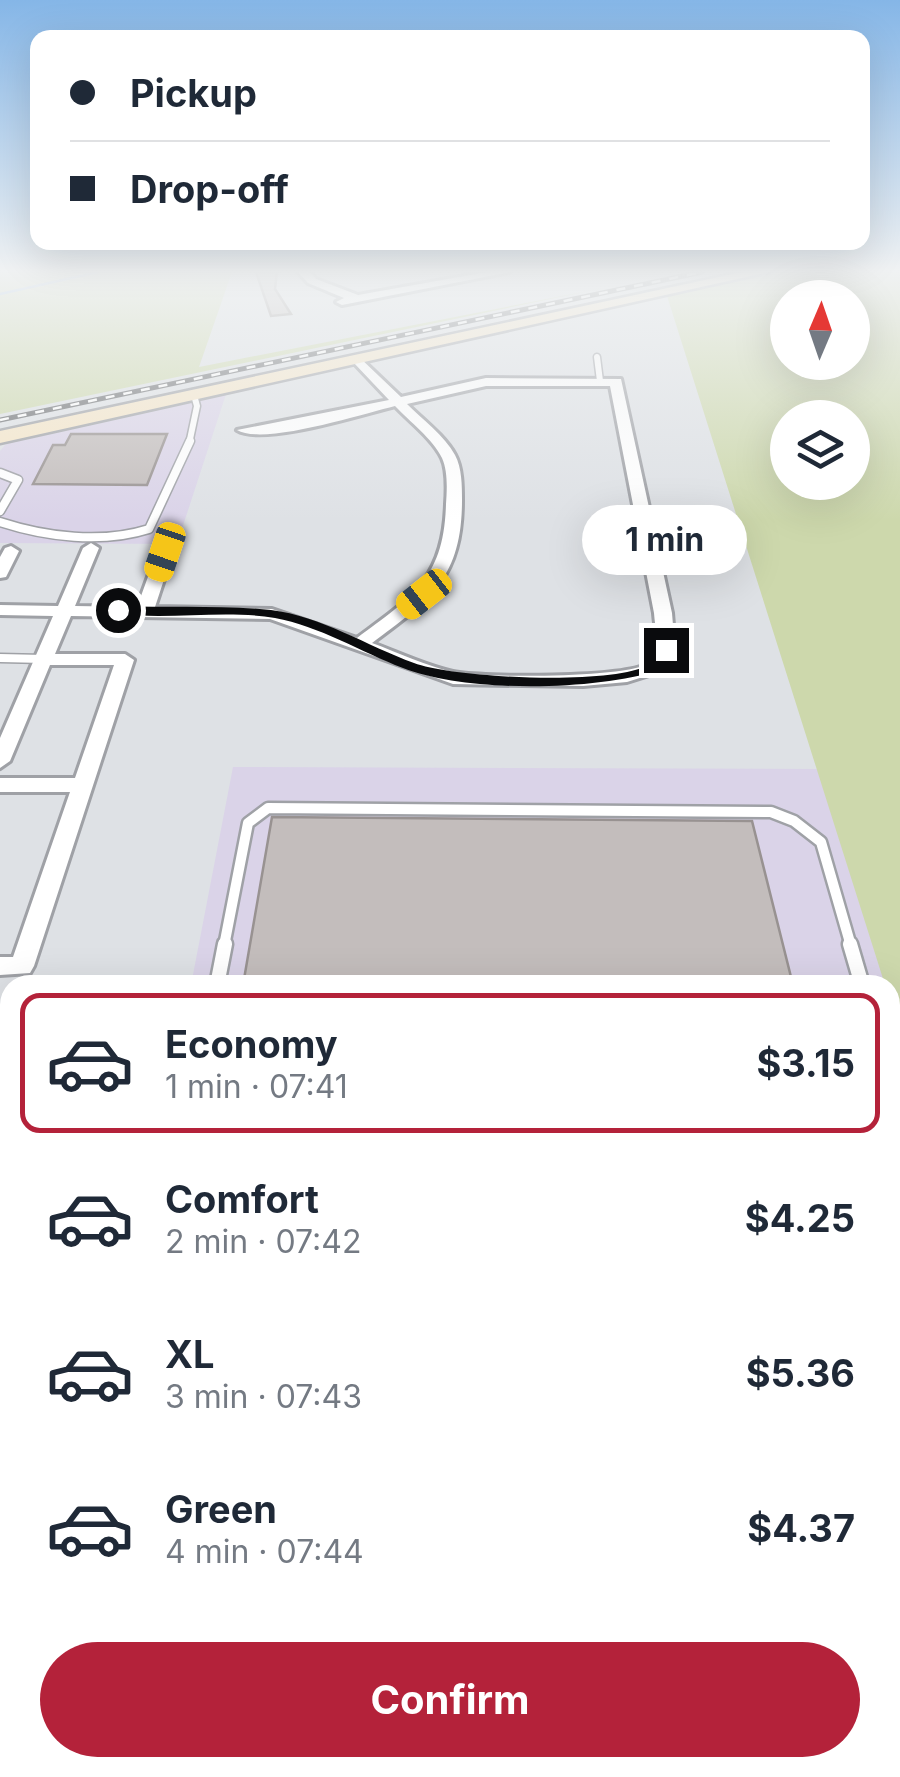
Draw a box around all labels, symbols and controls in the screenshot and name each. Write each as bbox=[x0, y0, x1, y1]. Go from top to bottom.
text: Pickup bbox=[130, 70, 257, 116]
text: Drop-off bbox=[130, 166, 289, 212]
north arrow bbox=[770, 280, 870, 380]
map controls bbox=[770, 280, 870, 500]
button: layers bbox=[770, 400, 870, 500]
callout: 1 min bbox=[584, 505, 748, 575]
car bbox=[141, 519, 189, 585]
text: 1 min bbox=[625, 520, 704, 559]
car bbox=[391, 564, 457, 624]
route start bbox=[96, 588, 141, 633]
route end bbox=[644, 628, 689, 673]
icon: car bbox=[45, 1018, 135, 1108]
text: Economy bbox=[165, 1021, 338, 1067]
text: $3.15 bbox=[756, 1040, 855, 1086]
text: 1 min · 07:41 bbox=[165, 1067, 348, 1106]
icon: car bbox=[45, 1173, 135, 1263]
text: Comfort bbox=[165, 1176, 319, 1222]
text: $4.25 bbox=[745, 1195, 855, 1241]
text: 2 min · 07:42 bbox=[165, 1222, 361, 1261]
icon: car bbox=[45, 1328, 135, 1418]
text: XL bbox=[165, 1331, 215, 1377]
text: $5.36 bbox=[746, 1350, 855, 1396]
text: 3 min · 07:43 bbox=[165, 1377, 362, 1416]
icon: car bbox=[45, 1483, 135, 1573]
text: Green bbox=[165, 1486, 277, 1532]
text: $4.37 bbox=[747, 1505, 855, 1551]
text: 4 min · 07:44 bbox=[165, 1532, 364, 1571]
button: Confirm bbox=[40, 1642, 860, 1757]

